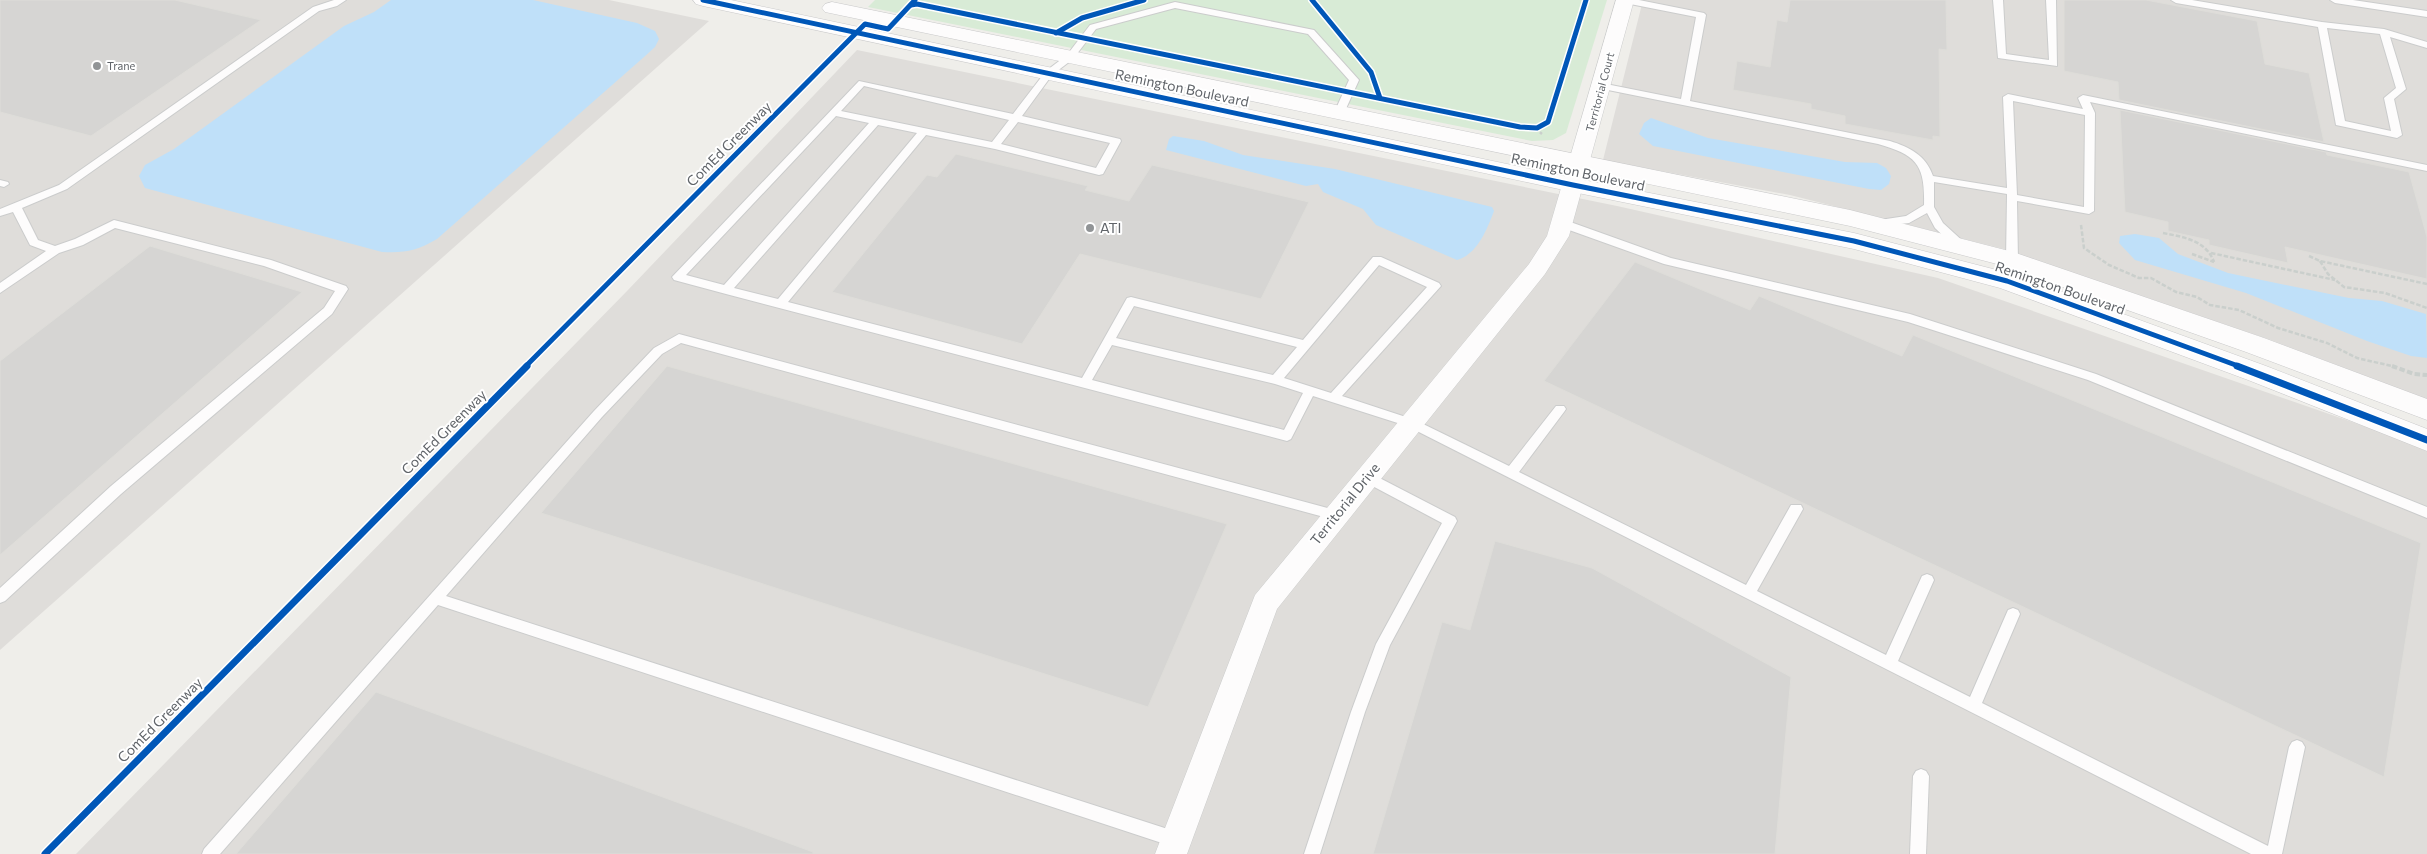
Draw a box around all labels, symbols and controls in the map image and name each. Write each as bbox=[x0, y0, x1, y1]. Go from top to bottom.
street label: Territorial Court bbox=[1583, 50, 1616, 133]
place label: Trane bbox=[107, 59, 135, 72]
marker: Trane bbox=[91, 60, 103, 72]
street label: Remington Boulevard bbox=[1114, 65, 1250, 110]
street label: ComEd Greenway bbox=[683, 98, 775, 190]
street label: Remington Boulevard bbox=[1510, 149, 1646, 194]
place label: ATI bbox=[1100, 219, 1121, 236]
marker: ATI bbox=[1084, 222, 1096, 234]
street label: Remington Boulevard bbox=[1993, 257, 2127, 318]
street label: ComEd Greenway bbox=[398, 386, 490, 478]
street label: Territorial Drive bbox=[1306, 459, 1383, 548]
street label: ComEd Greenway bbox=[114, 674, 206, 766]

